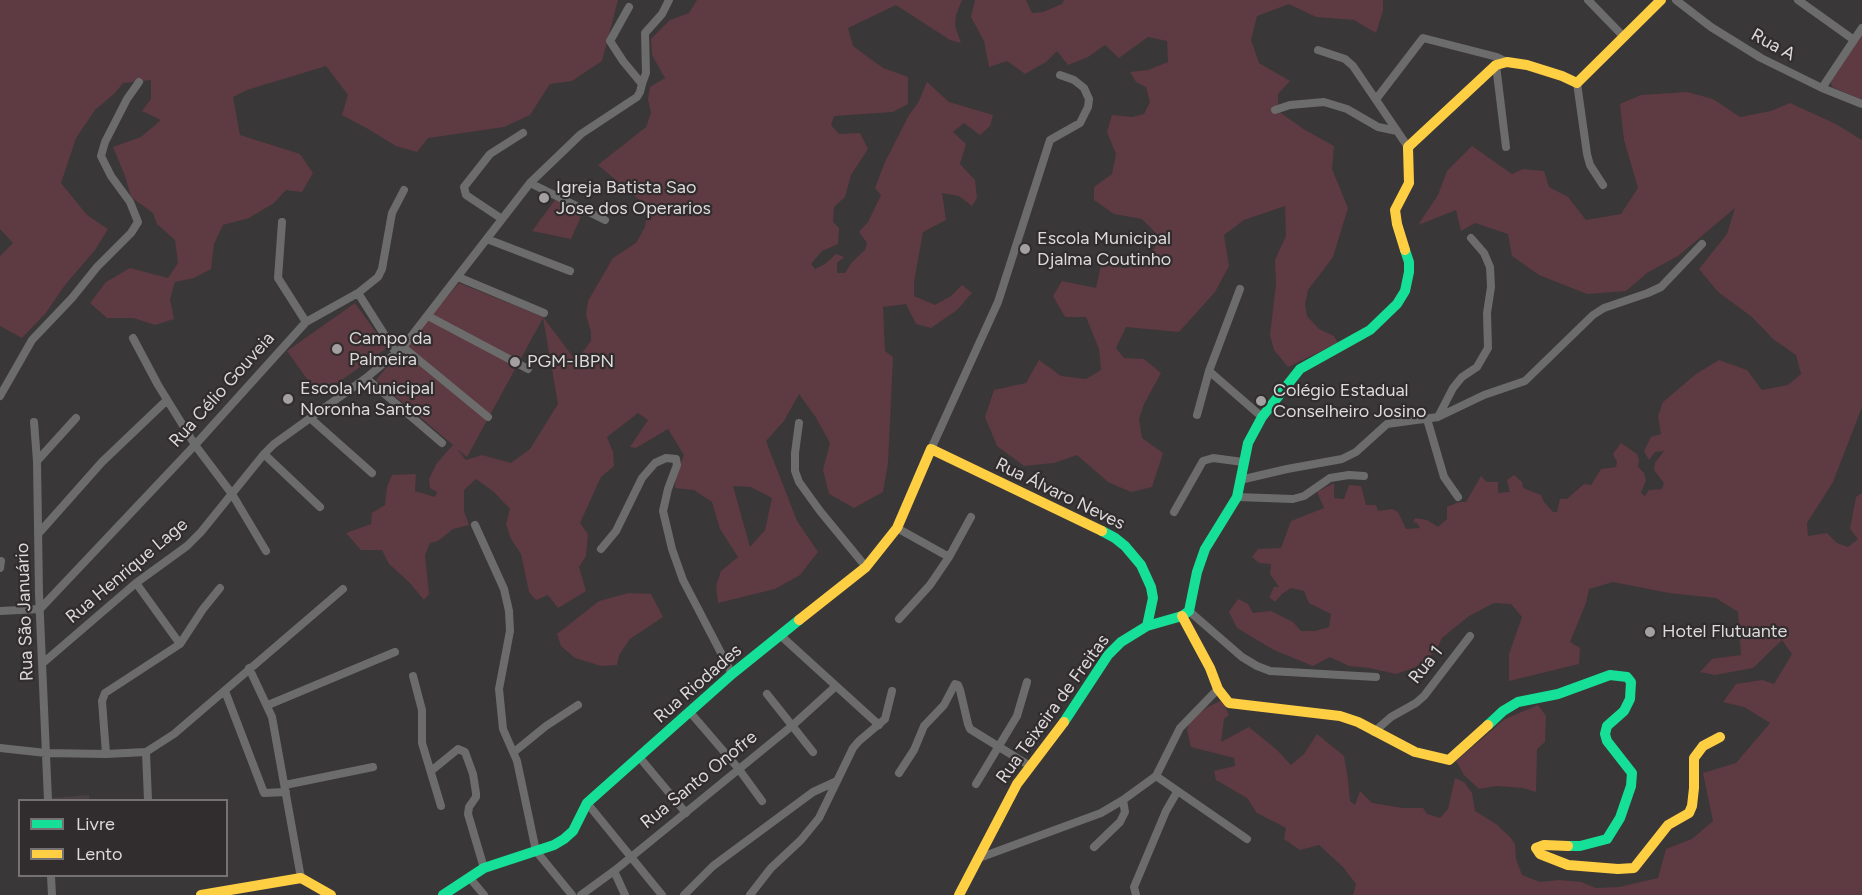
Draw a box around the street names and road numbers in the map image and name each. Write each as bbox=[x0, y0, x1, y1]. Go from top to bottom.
street label: Rua A bbox=[1747, 24, 1799, 66]
street label: Rua Célio Gouveia bbox=[165, 328, 279, 452]
street label: Rua Álvaro Neves bbox=[992, 453, 1128, 535]
street label: Rua Henrique Lage bbox=[62, 514, 192, 628]
street label: Rua São Januário bbox=[12, 542, 38, 682]
street label: Rua Teixeira de Freitas bbox=[992, 630, 1114, 788]
street label: Rua Riodades bbox=[650, 640, 746, 728]
street label: Rua 1 bbox=[1404, 642, 1448, 688]
street label: Rua Santo Onofre bbox=[636, 726, 762, 834]

